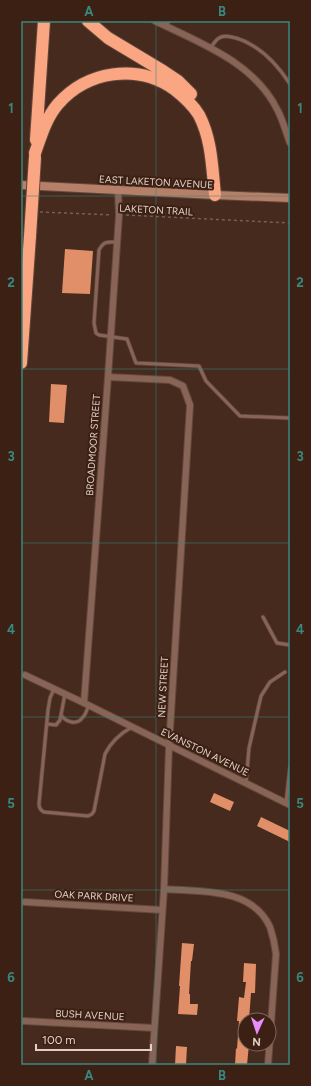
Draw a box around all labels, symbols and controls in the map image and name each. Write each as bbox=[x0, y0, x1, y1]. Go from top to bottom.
text: A bbox=[84, 4, 94, 19]
text: B bbox=[218, 4, 226, 19]
text: 1 bbox=[8, 101, 14, 116]
text: 1 bbox=[297, 101, 303, 116]
street label: EAST LAKETON AVENUE bbox=[99, 173, 213, 191]
street label: LAKETON TRAIL bbox=[119, 202, 194, 218]
text: 2 bbox=[7, 275, 15, 290]
text: 2 bbox=[296, 275, 304, 290]
street label: BROADMOOR STREET bbox=[83, 393, 103, 496]
text: 3 bbox=[7, 449, 15, 464]
text: 3 bbox=[296, 449, 304, 464]
text: 4 bbox=[7, 622, 15, 637]
text: 4 bbox=[296, 622, 304, 637]
street label: NEW STREET bbox=[155, 656, 171, 718]
street label: EVANSTON AVENUE bbox=[159, 725, 251, 779]
text: 5 bbox=[7, 796, 15, 811]
text: 5 bbox=[296, 796, 304, 811]
street label: OAK PARK DRIVE bbox=[54, 887, 134, 905]
text: 6 bbox=[7, 970, 15, 985]
text: 6 bbox=[296, 970, 304, 985]
street label: BUSH AVENUE bbox=[55, 1007, 125, 1023]
north arrow bbox=[237, 1012, 277, 1052]
scale bar bbox=[36, 1026, 151, 1052]
text: 100 m bbox=[42, 1033, 76, 1047]
text: N bbox=[252, 1035, 261, 1048]
text: A bbox=[84, 1068, 94, 1083]
text: B bbox=[218, 1068, 226, 1083]

